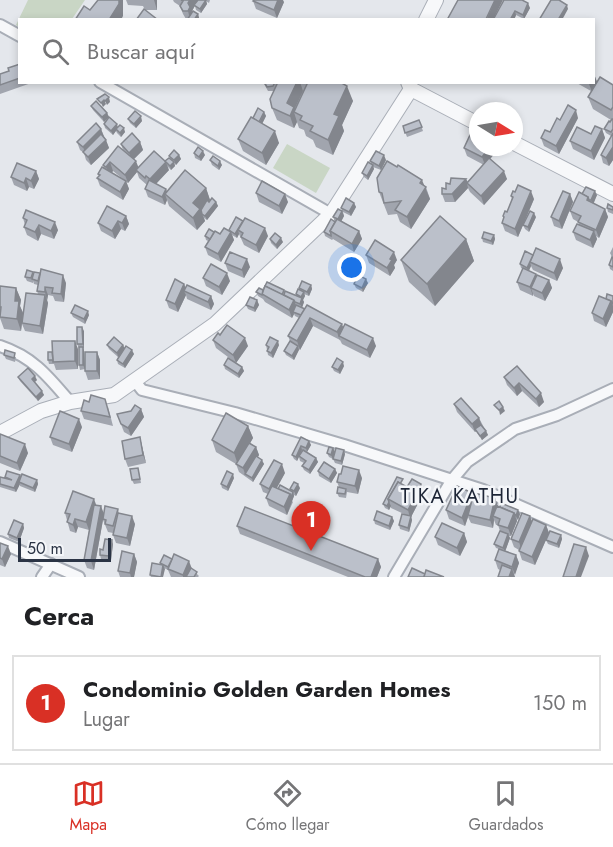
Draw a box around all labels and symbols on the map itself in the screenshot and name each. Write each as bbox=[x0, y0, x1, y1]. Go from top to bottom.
north arrow bbox=[469, 102, 523, 156]
your location bbox=[337, 253, 366, 282]
district label: TIKA KATHU bbox=[401, 482, 519, 511]
pin: 1 bbox=[292, 502, 330, 551]
scale bar bbox=[18, 535, 111, 562]

